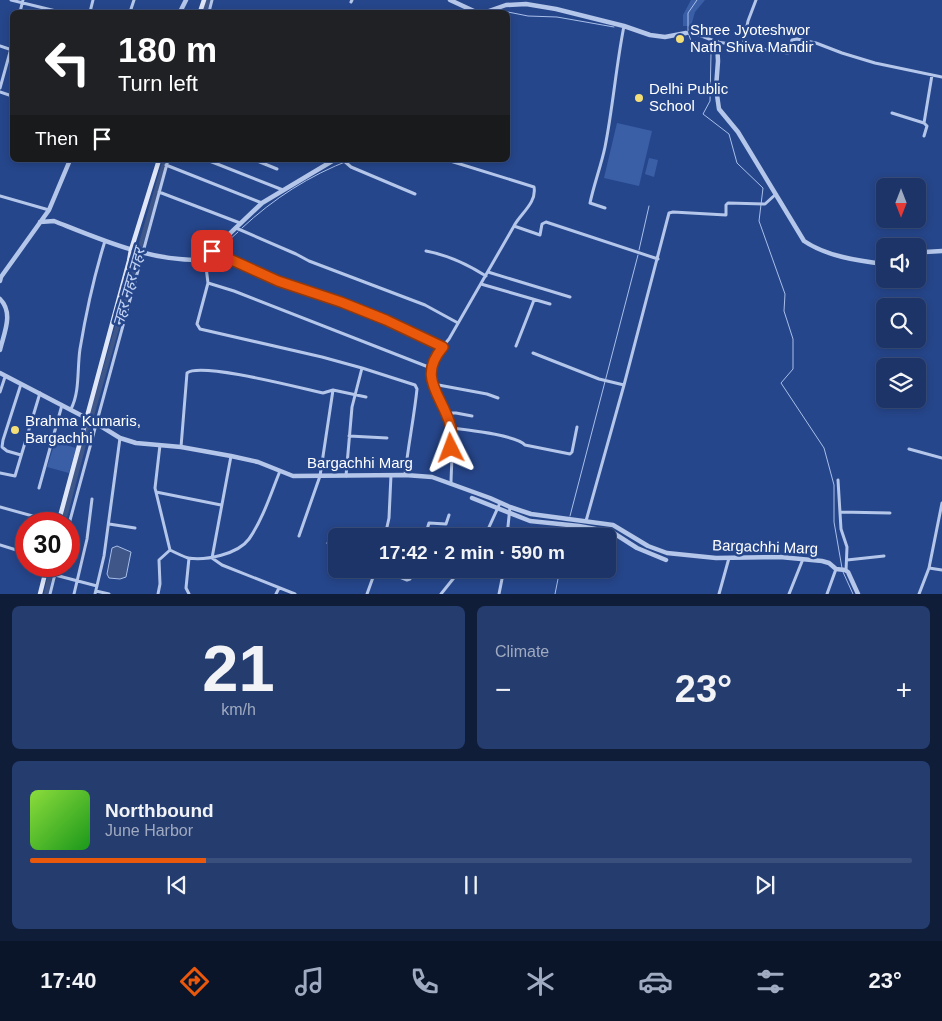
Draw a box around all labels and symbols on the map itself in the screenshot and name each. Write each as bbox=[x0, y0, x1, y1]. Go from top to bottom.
place label: Shree Jyoteshwor Nath Shiva Mandir bbox=[690, 21, 813, 55]
marker: Shree Jyoteshwor Nath Shiva Mandir bbox=[674, 33, 686, 45]
place label: Delhi Public School bbox=[649, 80, 729, 114]
marker: Delhi Public School bbox=[633, 92, 645, 104]
north arrow bbox=[876, 178, 926, 228]
pin bbox=[191, 230, 233, 272]
water label: नहर नहर नहर bbox=[109, 243, 149, 328]
place label: Brahma Kumaris, Bargachhi bbox=[25, 412, 141, 446]
position arrow bbox=[424, 421, 476, 473]
marker: Brahma Kumaris, Bargachhi bbox=[9, 424, 21, 436]
street label: Bargachhi Marg bbox=[307, 454, 413, 471]
speed limit sign: 30 bbox=[15, 512, 80, 577]
street label: Bargachhi Marg bbox=[712, 536, 818, 557]

